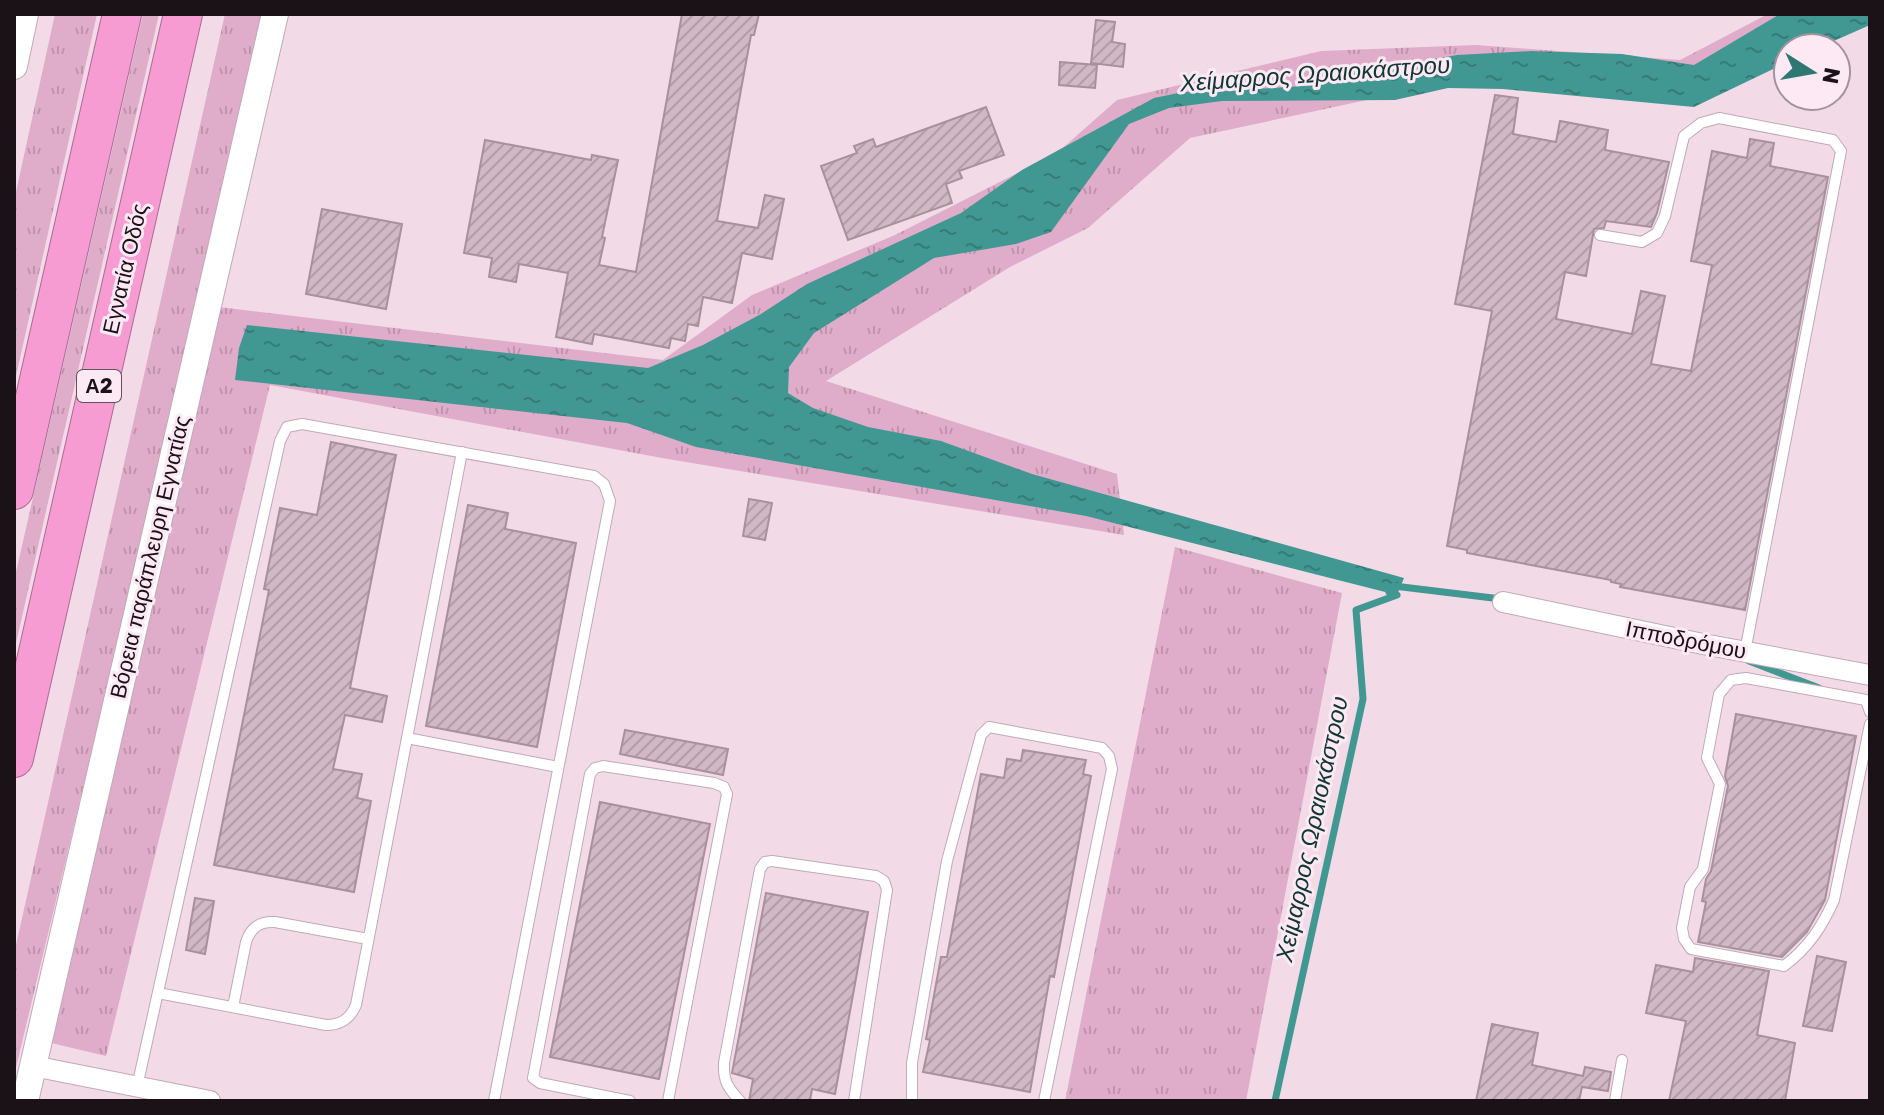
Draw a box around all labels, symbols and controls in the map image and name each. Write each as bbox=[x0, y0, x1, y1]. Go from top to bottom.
north arrow bbox=[1772, 32, 1852, 112]
water label: Χείμαρρος Ωραιοκάστρου bbox=[1178, 51, 1451, 97]
text: N bbox=[1816, 65, 1846, 86]
street label: Εγνατία Οδός bbox=[97, 201, 153, 337]
road number: Α2 bbox=[77, 370, 121, 402]
street label: Βόρεια παράπλευρη Εγνατίας bbox=[104, 413, 196, 701]
street label: Ιπποδρόμου bbox=[1623, 615, 1749, 665]
water label: Χείμαρρος Ωραιοκάστρου bbox=[1270, 694, 1354, 965]

